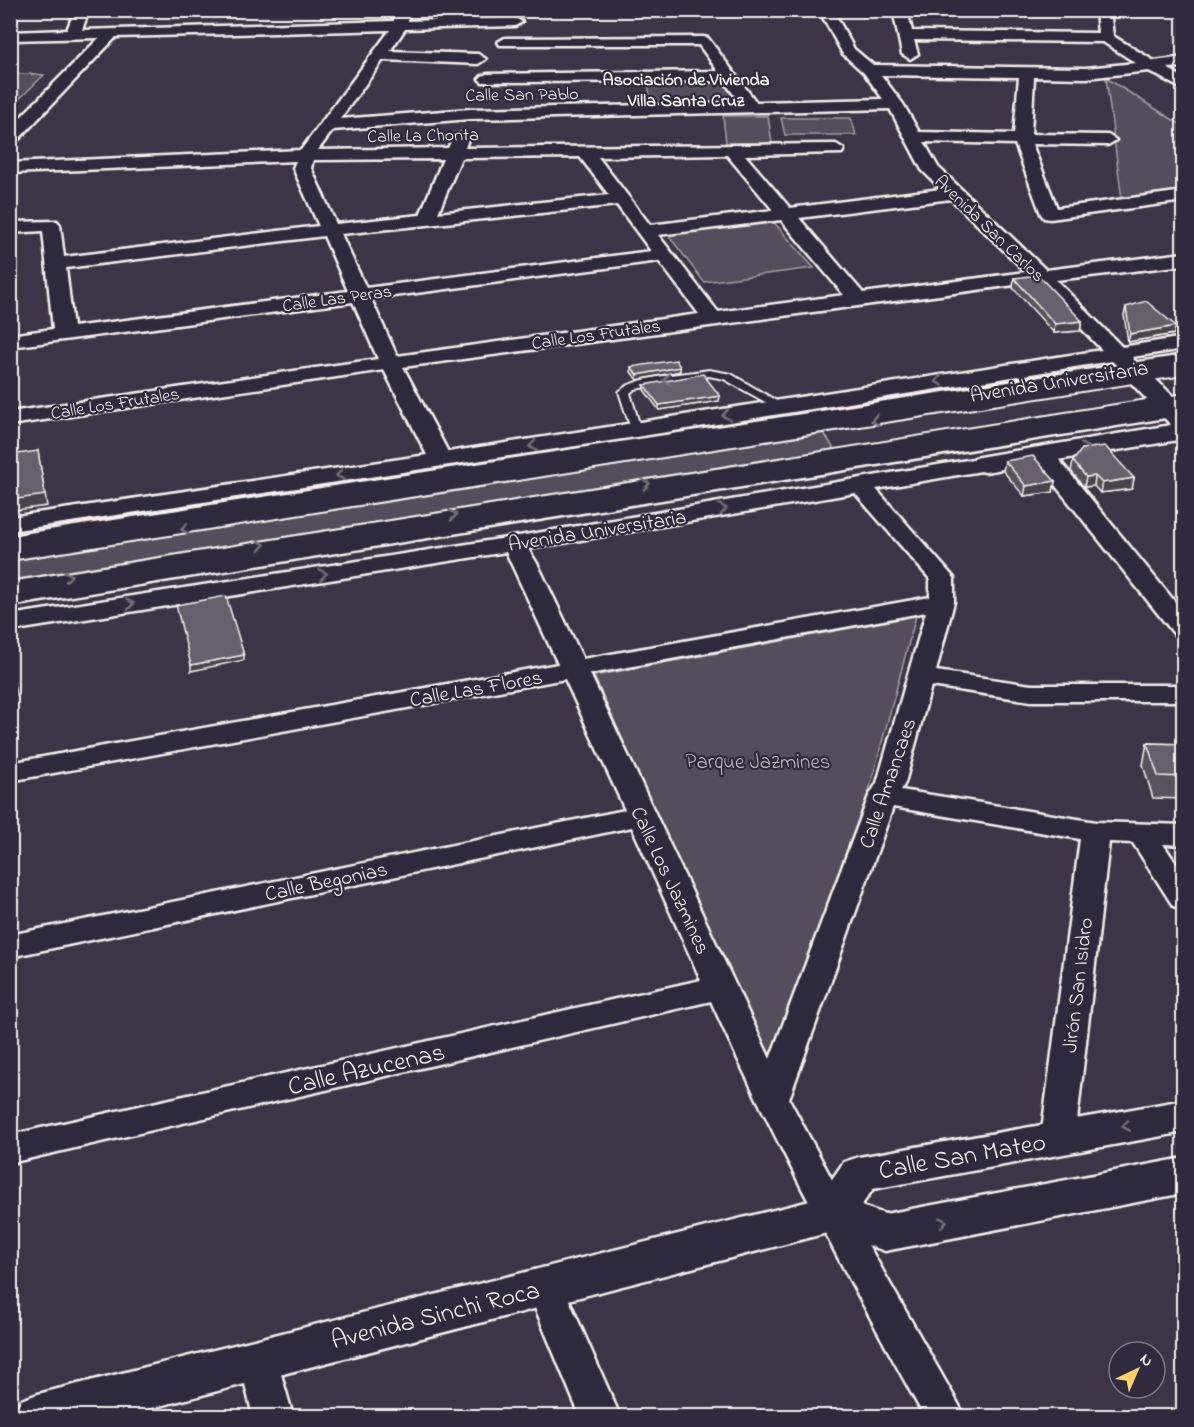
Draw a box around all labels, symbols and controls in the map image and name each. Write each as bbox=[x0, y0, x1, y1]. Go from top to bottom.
district label: Asociación de Vivienda Villa Santa Cruz bbox=[603, 68, 770, 115]
street label: Calle San Pablo bbox=[465, 82, 579, 110]
street label: Calle La Chonta bbox=[367, 123, 479, 151]
street label: Avenida San Carlos bbox=[928, 170, 1050, 289]
street label: Calle Las Peras bbox=[281, 279, 394, 321]
street label: Calle Los Frutales bbox=[530, 314, 662, 358]
street label: Avenida Universitaria bbox=[968, 354, 1151, 412]
one-way arrow bbox=[663, 373, 673, 386]
one-way arrow bbox=[934, 374, 944, 387]
street label: Calle Los Frutales bbox=[49, 382, 182, 428]
one-way arrow bbox=[721, 408, 731, 421]
one-way arrow bbox=[871, 414, 880, 426]
one-way arrow bbox=[528, 439, 538, 451]
one-way arrow bbox=[1079, 442, 1089, 455]
one-way arrow bbox=[336, 468, 345, 480]
one-way arrow bbox=[641, 478, 651, 490]
street label: Avenida Universitaria bbox=[506, 503, 689, 561]
one-way arrow bbox=[717, 503, 727, 516]
one-way arrow bbox=[449, 509, 458, 521]
one-way arrow bbox=[180, 522, 190, 534]
one-way arrow bbox=[256, 540, 265, 552]
one-way arrow bbox=[318, 568, 328, 580]
one-way arrow bbox=[64, 571, 73, 583]
one-way arrow bbox=[126, 599, 135, 611]
street label: Calle Las Flores bbox=[408, 664, 545, 716]
street label: Calle Amancaes bbox=[853, 714, 925, 853]
park label: Parque Jazmines bbox=[685, 748, 831, 778]
street label: Calle Los Jazmines bbox=[622, 802, 717, 960]
street label: Calle Begonias bbox=[262, 855, 391, 913]
street label: Jirón San Isidro bbox=[1056, 916, 1102, 1055]
street label: Calle Azucenas bbox=[284, 1034, 449, 1107]
one-way arrow bbox=[1121, 1119, 1131, 1132]
street label: Calle San Mateo bbox=[876, 1125, 1049, 1191]
one-way arrow bbox=[937, 1216, 947, 1229]
street label: Avenida Sinchi Roca bbox=[327, 1273, 544, 1361]
north arrow bbox=[1107, 1340, 1167, 1400]
text: N bbox=[1134, 1348, 1158, 1373]

